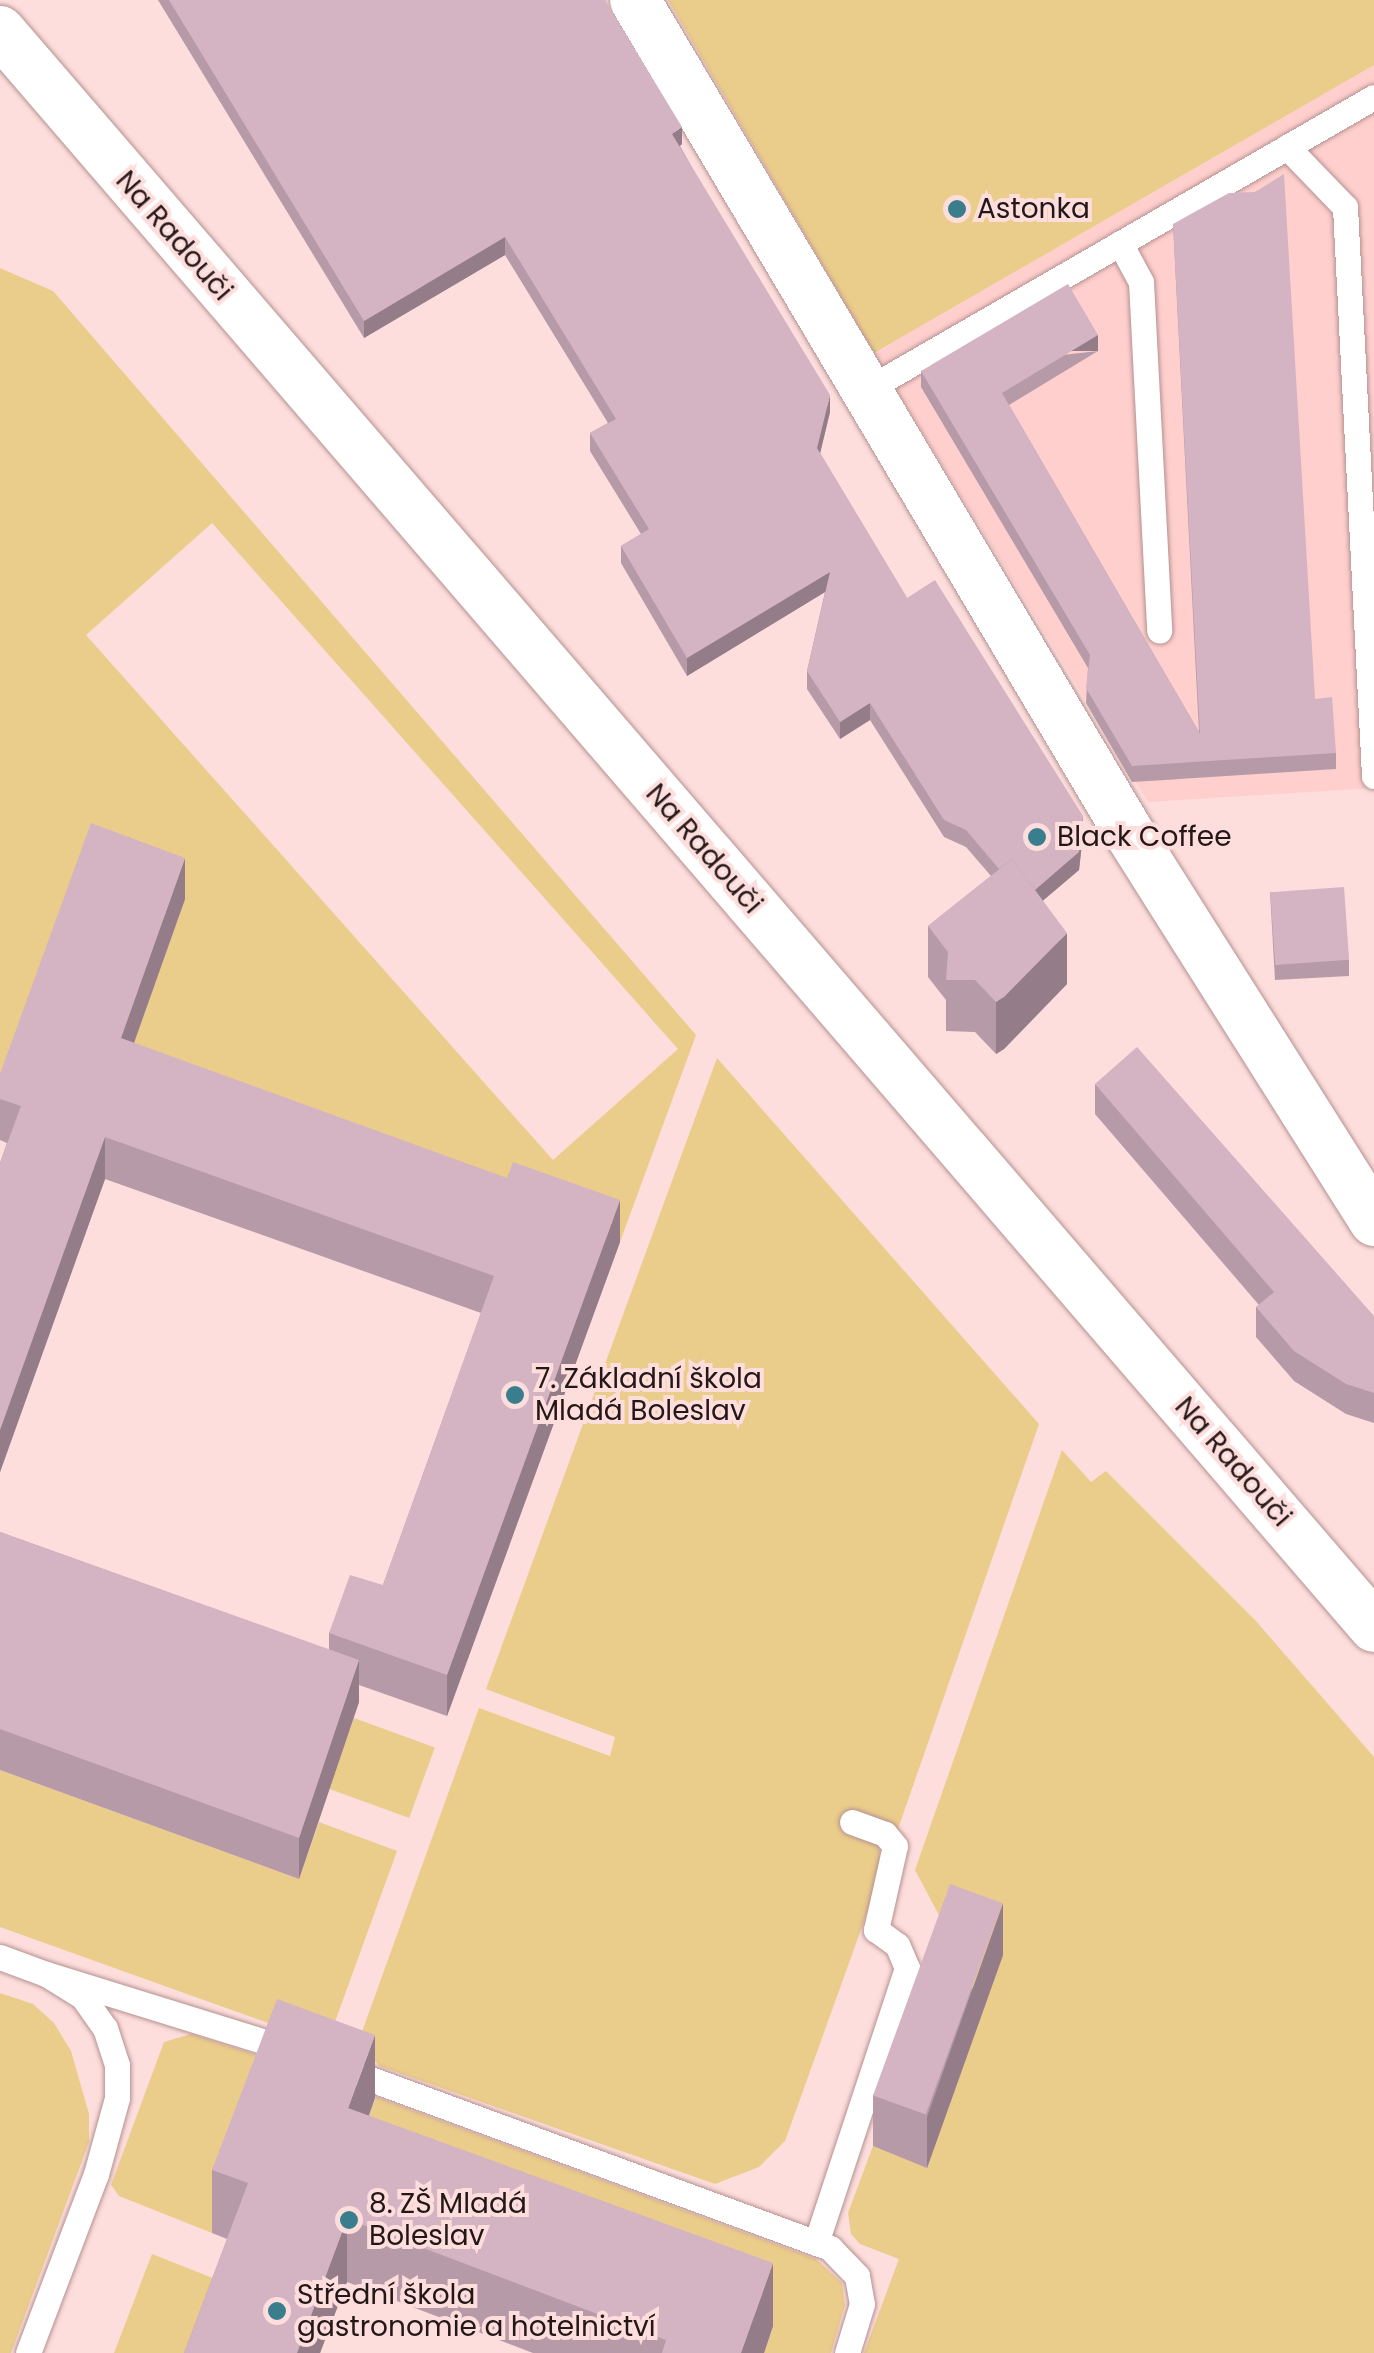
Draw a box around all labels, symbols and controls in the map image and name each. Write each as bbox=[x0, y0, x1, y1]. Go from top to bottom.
street label: Na Radouči bbox=[109, 164, 239, 308]
place label: Astonka bbox=[977, 192, 1090, 226]
marker: Astonka bbox=[946, 198, 968, 220]
street label: Na Radouči bbox=[639, 777, 769, 921]
place label: Black Coffee bbox=[1057, 820, 1232, 854]
marker: Black Coffee bbox=[1026, 826, 1048, 848]
place label: 7. Základní škola Mladá Boleslav bbox=[535, 1362, 762, 1428]
marker: 7. Základní škola Mladá Boleslav bbox=[504, 1384, 526, 1406]
street label: Na Radouči bbox=[1168, 1390, 1298, 1534]
place label: 8. ZŠ Mladá Boleslav bbox=[369, 2187, 527, 2253]
marker: 8. ZŠ Mladá Boleslav bbox=[338, 2209, 360, 2231]
place label: Střední škola gastronomie a hotelnictví bbox=[297, 2278, 656, 2344]
marker: Střední škola gastronomie a hotelnictví bbox=[266, 2300, 288, 2322]

